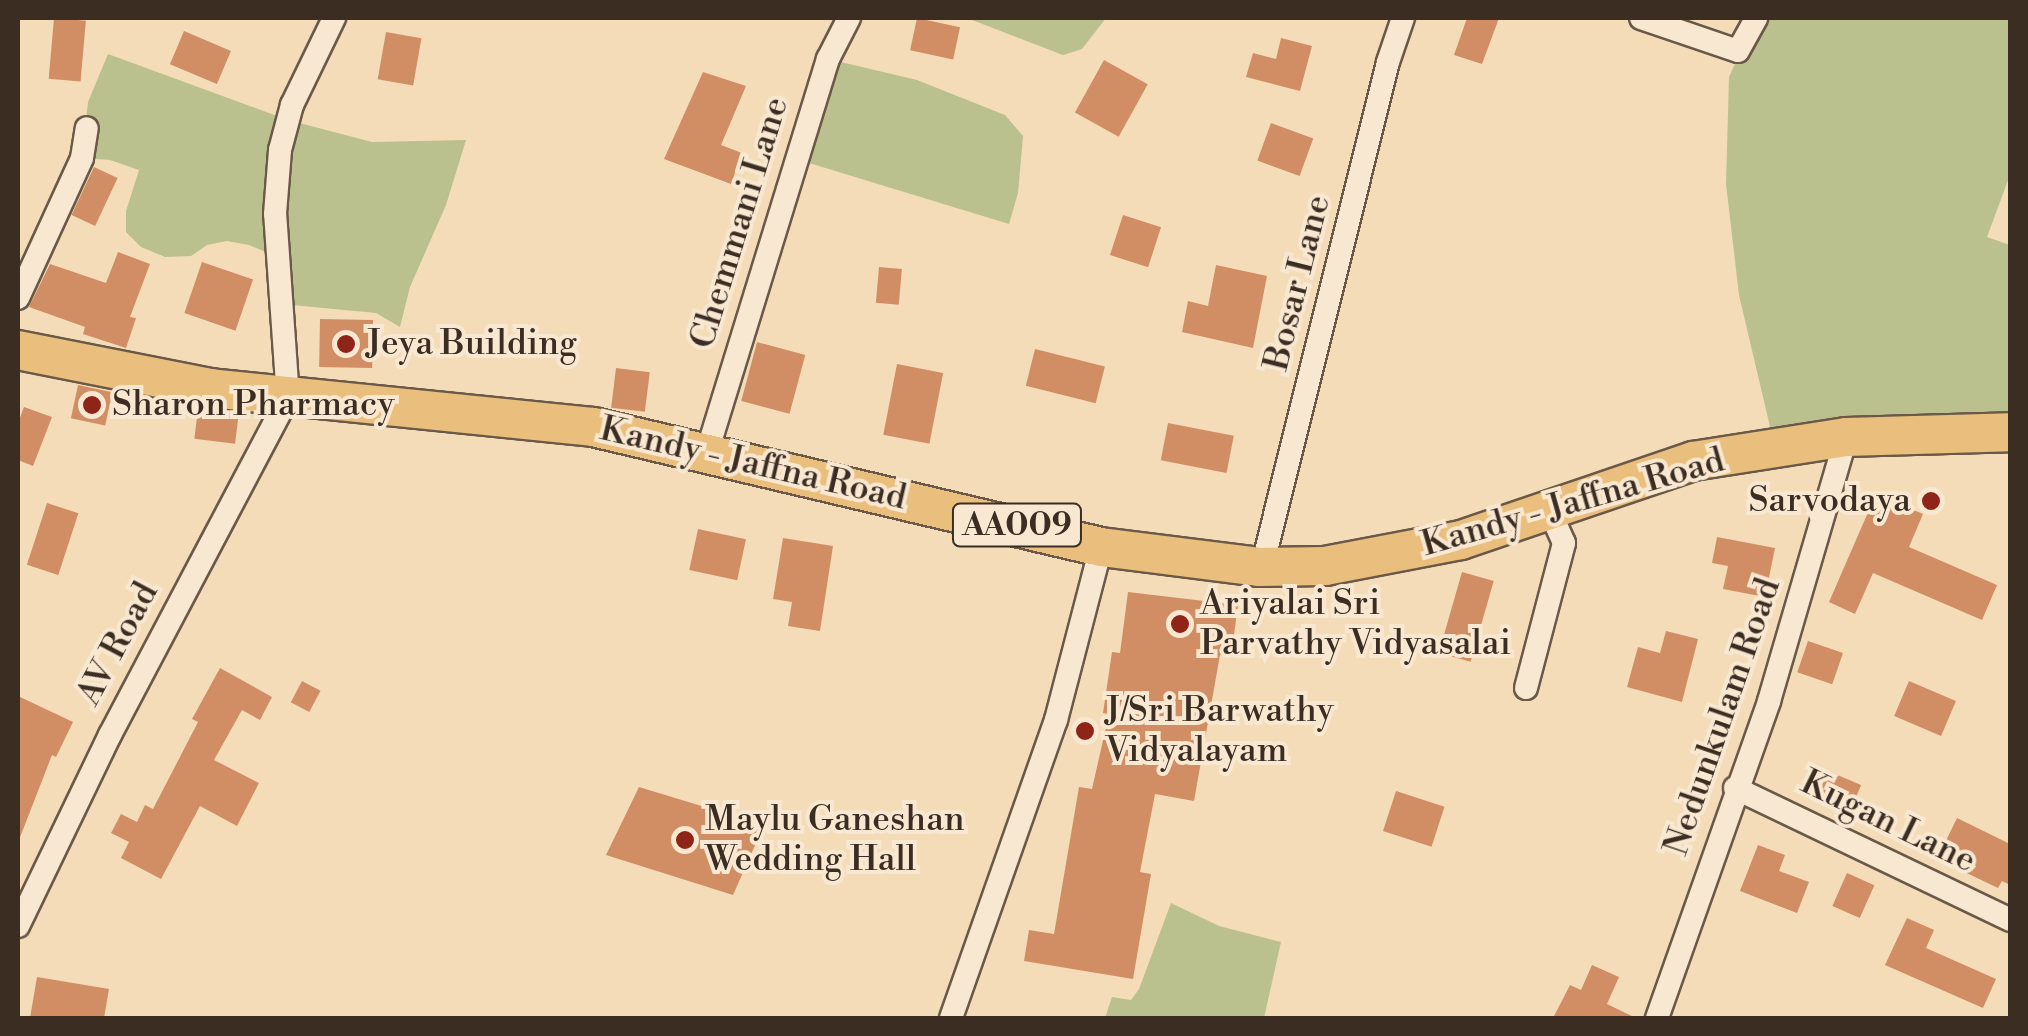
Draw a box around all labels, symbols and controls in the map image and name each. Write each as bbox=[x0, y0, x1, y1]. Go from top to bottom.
street label: Chemmani Lane bbox=[682, 92, 798, 354]
street label: Bosar Lane bbox=[1256, 191, 1340, 375]
place label: Jeya Building bbox=[366, 323, 577, 365]
marker: Jeya Building bbox=[335, 333, 357, 355]
place label: Sharon Pharmacy bbox=[112, 384, 394, 426]
marker: Sharon Pharmacy bbox=[81, 394, 103, 416]
street label: Kandy - Jaffna Road bbox=[596, 408, 910, 520]
street label: Kandy - Jaffna Road bbox=[1417, 440, 1729, 566]
place label: Sarvodaya bbox=[1749, 480, 1911, 522]
marker: Sarvodaya bbox=[1920, 490, 1942, 512]
road number: AA009 bbox=[950, 498, 1084, 552]
street label: Nedunkulam Road bbox=[1656, 573, 1790, 861]
street label: AV Road bbox=[68, 575, 168, 713]
place label: Ariyalai Sri Parvathy Vidyasalai bbox=[1200, 583, 1511, 665]
marker: Ariyalai Sri Parvathy Vidyasalai bbox=[1169, 613, 1191, 635]
place label: J/Sri Barwathy Vidyalayam bbox=[1105, 690, 1334, 772]
marker: J/Sri Barwathy Vidyalayam bbox=[1074, 720, 1096, 742]
street label: Kugan Lane bbox=[1794, 762, 1982, 882]
place label: Maylu Ganeshan Wedding Hall bbox=[705, 799, 965, 881]
marker: Maylu Ganeshan Wedding Hall bbox=[674, 829, 696, 851]

